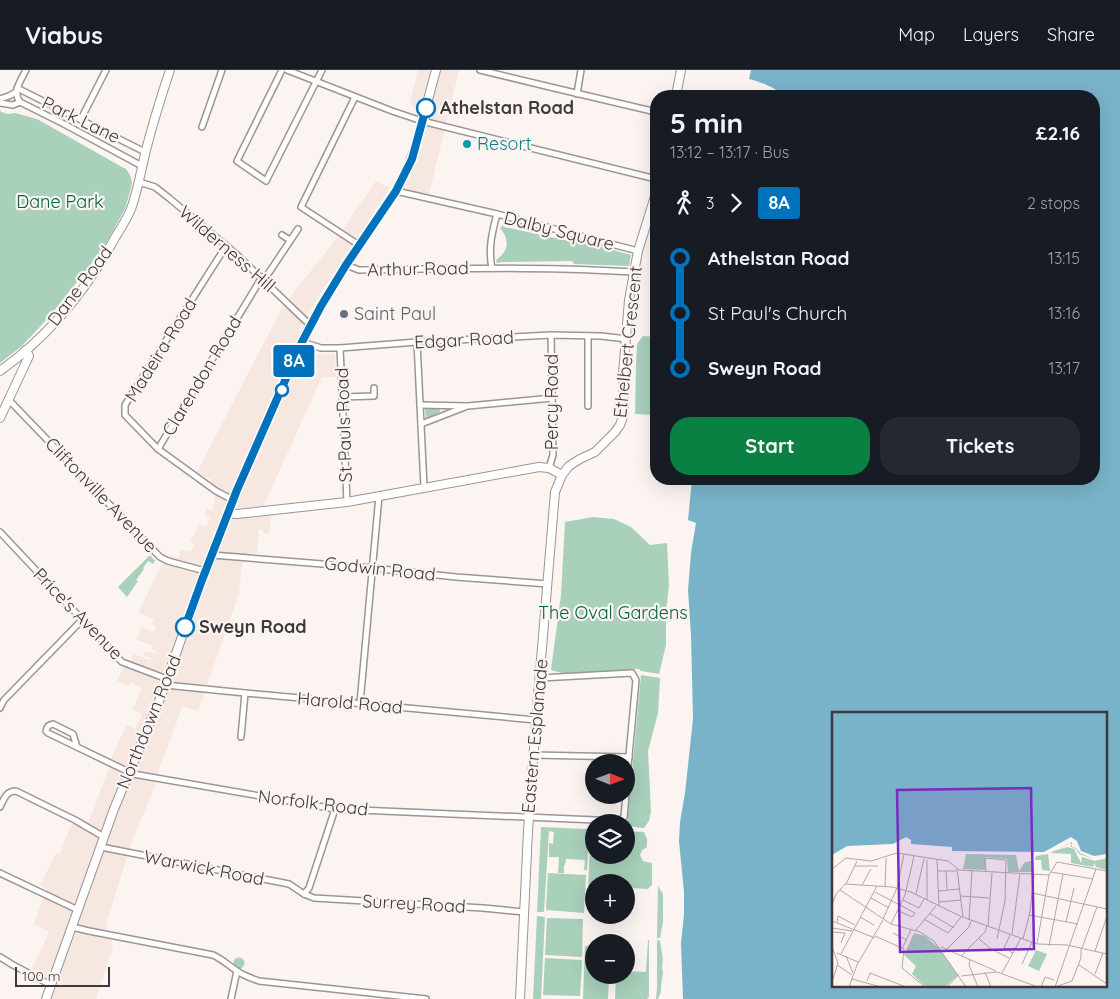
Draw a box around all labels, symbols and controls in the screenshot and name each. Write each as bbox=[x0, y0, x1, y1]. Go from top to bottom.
text: Viabus bbox=[25, 20, 103, 50]
text: Map bbox=[898, 23, 935, 46]
text: Layers bbox=[963, 23, 1019, 46]
text: Share bbox=[1047, 23, 1095, 46]
street label: Park Lane bbox=[38, 91, 124, 148]
place label: Athelstan Road bbox=[440, 96, 574, 119]
marker: Athelstan Road bbox=[416, 98, 436, 118]
text: 5 min bbox=[670, 105, 743, 140]
text: £2.16 bbox=[1036, 121, 1080, 145]
place label: Resort bbox=[477, 132, 532, 155]
marker: Resort bbox=[461, 138, 473, 150]
text: 13:12 – 13:17 · Bus bbox=[670, 142, 789, 162]
icon: walk bbox=[670, 189, 698, 217]
icon: forward bbox=[722, 189, 750, 217]
park label: Dane Park bbox=[16, 190, 104, 213]
text: 8A bbox=[768, 191, 790, 214]
text: 3 bbox=[706, 193, 714, 213]
text: 2 stops bbox=[1027, 193, 1080, 213]
street label: Wilderness Hill bbox=[174, 200, 280, 297]
street label: Dalby Square bbox=[502, 206, 617, 255]
street label: Dane Road bbox=[42, 241, 117, 330]
text: Athelstan Road bbox=[708, 246, 849, 270]
text: 13:15 bbox=[1048, 248, 1080, 268]
street label: Arthur Road bbox=[367, 256, 469, 281]
street label: Ethelbert Crescent bbox=[608, 265, 647, 419]
street label: Madeira Road bbox=[120, 294, 202, 406]
text: St Paul's Church bbox=[708, 301, 847, 325]
place label: Saint Paul bbox=[354, 302, 436, 325]
text: 13:16 bbox=[1048, 303, 1080, 323]
marker: Saint Paul bbox=[338, 308, 350, 320]
street label: Clarendon Road bbox=[157, 312, 246, 440]
street label: Edgar Road bbox=[414, 325, 514, 354]
line badge: 8A bbox=[272, 345, 316, 377]
text: 8A bbox=[283, 349, 305, 372]
street label: Percy Road bbox=[540, 354, 563, 450]
text: Sweyn Road bbox=[708, 356, 822, 380]
text: 13:17 bbox=[1049, 358, 1080, 378]
street label: St Pauls Road bbox=[330, 367, 357, 483]
unlabelled marker bbox=[275, 383, 289, 397]
button: Start bbox=[670, 417, 870, 475]
button: Tickets bbox=[880, 417, 1080, 475]
street label: Cliftonville Avenue bbox=[40, 432, 162, 557]
street label: Godwin Road bbox=[323, 551, 437, 586]
street label: Price's Avenue bbox=[29, 563, 128, 665]
park label: The Oval Gardens bbox=[538, 601, 688, 624]
place label: Sweyn Road bbox=[199, 615, 307, 638]
marker: Sweyn Road bbox=[175, 617, 195, 637]
street label: Northdown Road bbox=[111, 651, 186, 792]
street label: Eastern Esplanade bbox=[516, 658, 553, 814]
street label: Harold Road bbox=[296, 686, 404, 719]
inset map bbox=[832, 712, 1108, 986]
north arrow bbox=[585, 754, 635, 804]
map controls bbox=[585, 754, 635, 984]
street label: Norfolk Road bbox=[257, 784, 370, 821]
button: layers bbox=[585, 814, 635, 864]
street label: Warwick Road bbox=[142, 845, 266, 890]
button: + bbox=[585, 874, 635, 924]
street label: Surrey Road bbox=[362, 889, 466, 918]
button: − bbox=[585, 934, 635, 984]
scale bar bbox=[15, 964, 110, 987]
text: 100 m bbox=[22, 967, 60, 985]

